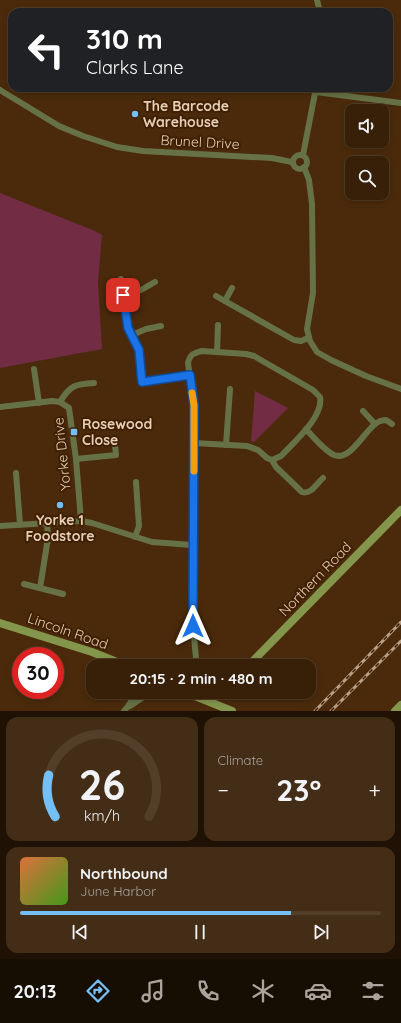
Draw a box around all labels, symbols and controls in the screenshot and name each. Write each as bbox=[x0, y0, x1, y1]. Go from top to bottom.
text: 310 m bbox=[86, 21, 163, 56]
icon: left bbox=[20, 24, 72, 76]
text: Clarks Lane bbox=[86, 56, 184, 79]
place label: The Barcode Warehouse bbox=[143, 97, 229, 131]
map controls bbox=[345, 104, 389, 200]
button: sound bbox=[345, 104, 389, 148]
marker: The Barcode Warehouse bbox=[130, 109, 140, 119]
street label: Brunel Drive bbox=[160, 131, 240, 153]
button: search bbox=[345, 156, 389, 200]
pin bbox=[106, 278, 140, 312]
icon: arrive bbox=[112, 284, 134, 306]
place label: Rosewood Close bbox=[82, 415, 152, 449]
street label: Yorke Drive bbox=[49, 416, 75, 492]
marker: Rosewood Close bbox=[69, 427, 79, 437]
marker: Yorke 1 Foodstore bbox=[55, 500, 65, 510]
place label: Yorke 1 Foodstore bbox=[25, 511, 95, 545]
street label: Northern Road bbox=[275, 538, 355, 620]
position arrow bbox=[172, 605, 214, 647]
street label: Lincoln Road bbox=[25, 609, 111, 653]
speed limit sign: 30 bbox=[12, 647, 64, 699]
text: 20:15 · 2 min · 480 m bbox=[129, 669, 273, 688]
text: Climate bbox=[218, 752, 263, 768]
text: 26 bbox=[78, 758, 125, 810]
text: 23° bbox=[276, 771, 321, 809]
text: − bbox=[218, 776, 229, 804]
text: + bbox=[369, 776, 381, 804]
text: km/h bbox=[84, 807, 120, 825]
text: Northbound bbox=[80, 864, 168, 883]
text: June Harbor bbox=[80, 883, 156, 899]
icon: previous bbox=[69, 921, 91, 943]
icon: pause bbox=[189, 921, 211, 943]
icon: next bbox=[310, 921, 332, 943]
icon: directions bbox=[84, 977, 112, 1005]
icon: music bbox=[139, 977, 167, 1005]
icon: phone bbox=[194, 977, 222, 1005]
icon: climate bbox=[249, 977, 277, 1005]
icon: car bbox=[304, 977, 332, 1005]
icon: filters bbox=[359, 977, 387, 1005]
text: 20:13 bbox=[14, 980, 56, 1003]

